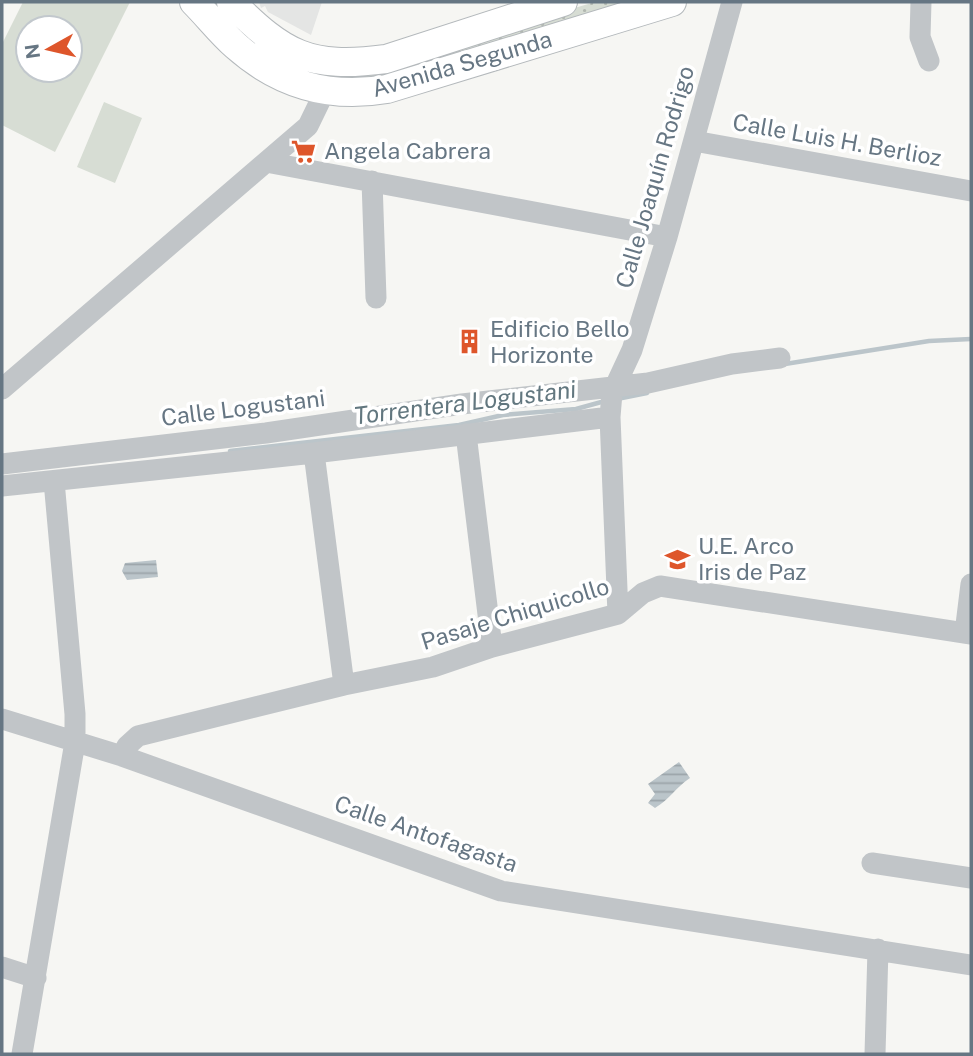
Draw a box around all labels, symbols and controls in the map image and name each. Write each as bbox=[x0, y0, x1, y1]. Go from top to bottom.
north arrow bbox=[14, 14, 84, 84]
street label: Avenida Segunda bbox=[369, 25, 555, 102]
text: N bbox=[20, 42, 44, 60]
street label: Calle Joaquín Rodrigo bbox=[610, 63, 699, 291]
street label: Calle Luis H. Berlioz bbox=[731, 108, 944, 171]
supermarket icon: Angela Cabrera bbox=[290, 137, 318, 165]
place label: Angela Cabrera bbox=[324, 137, 491, 164]
place label: Edificio Bello Horizonte bbox=[490, 315, 630, 368]
building icon: Edificio Bello Horizonte bbox=[456, 328, 484, 356]
water label: Torrentera Logustani bbox=[352, 374, 578, 430]
street label: Calle Logustani bbox=[159, 384, 326, 431]
place label: U.E. Arco Iris de Paz bbox=[698, 532, 806, 585]
school or university icon: U.E. Arco Iris de Paz bbox=[664, 545, 692, 573]
street label: Pasaje Chiquicollo bbox=[418, 572, 612, 655]
street label: Calle Antofagasta bbox=[331, 790, 521, 877]

